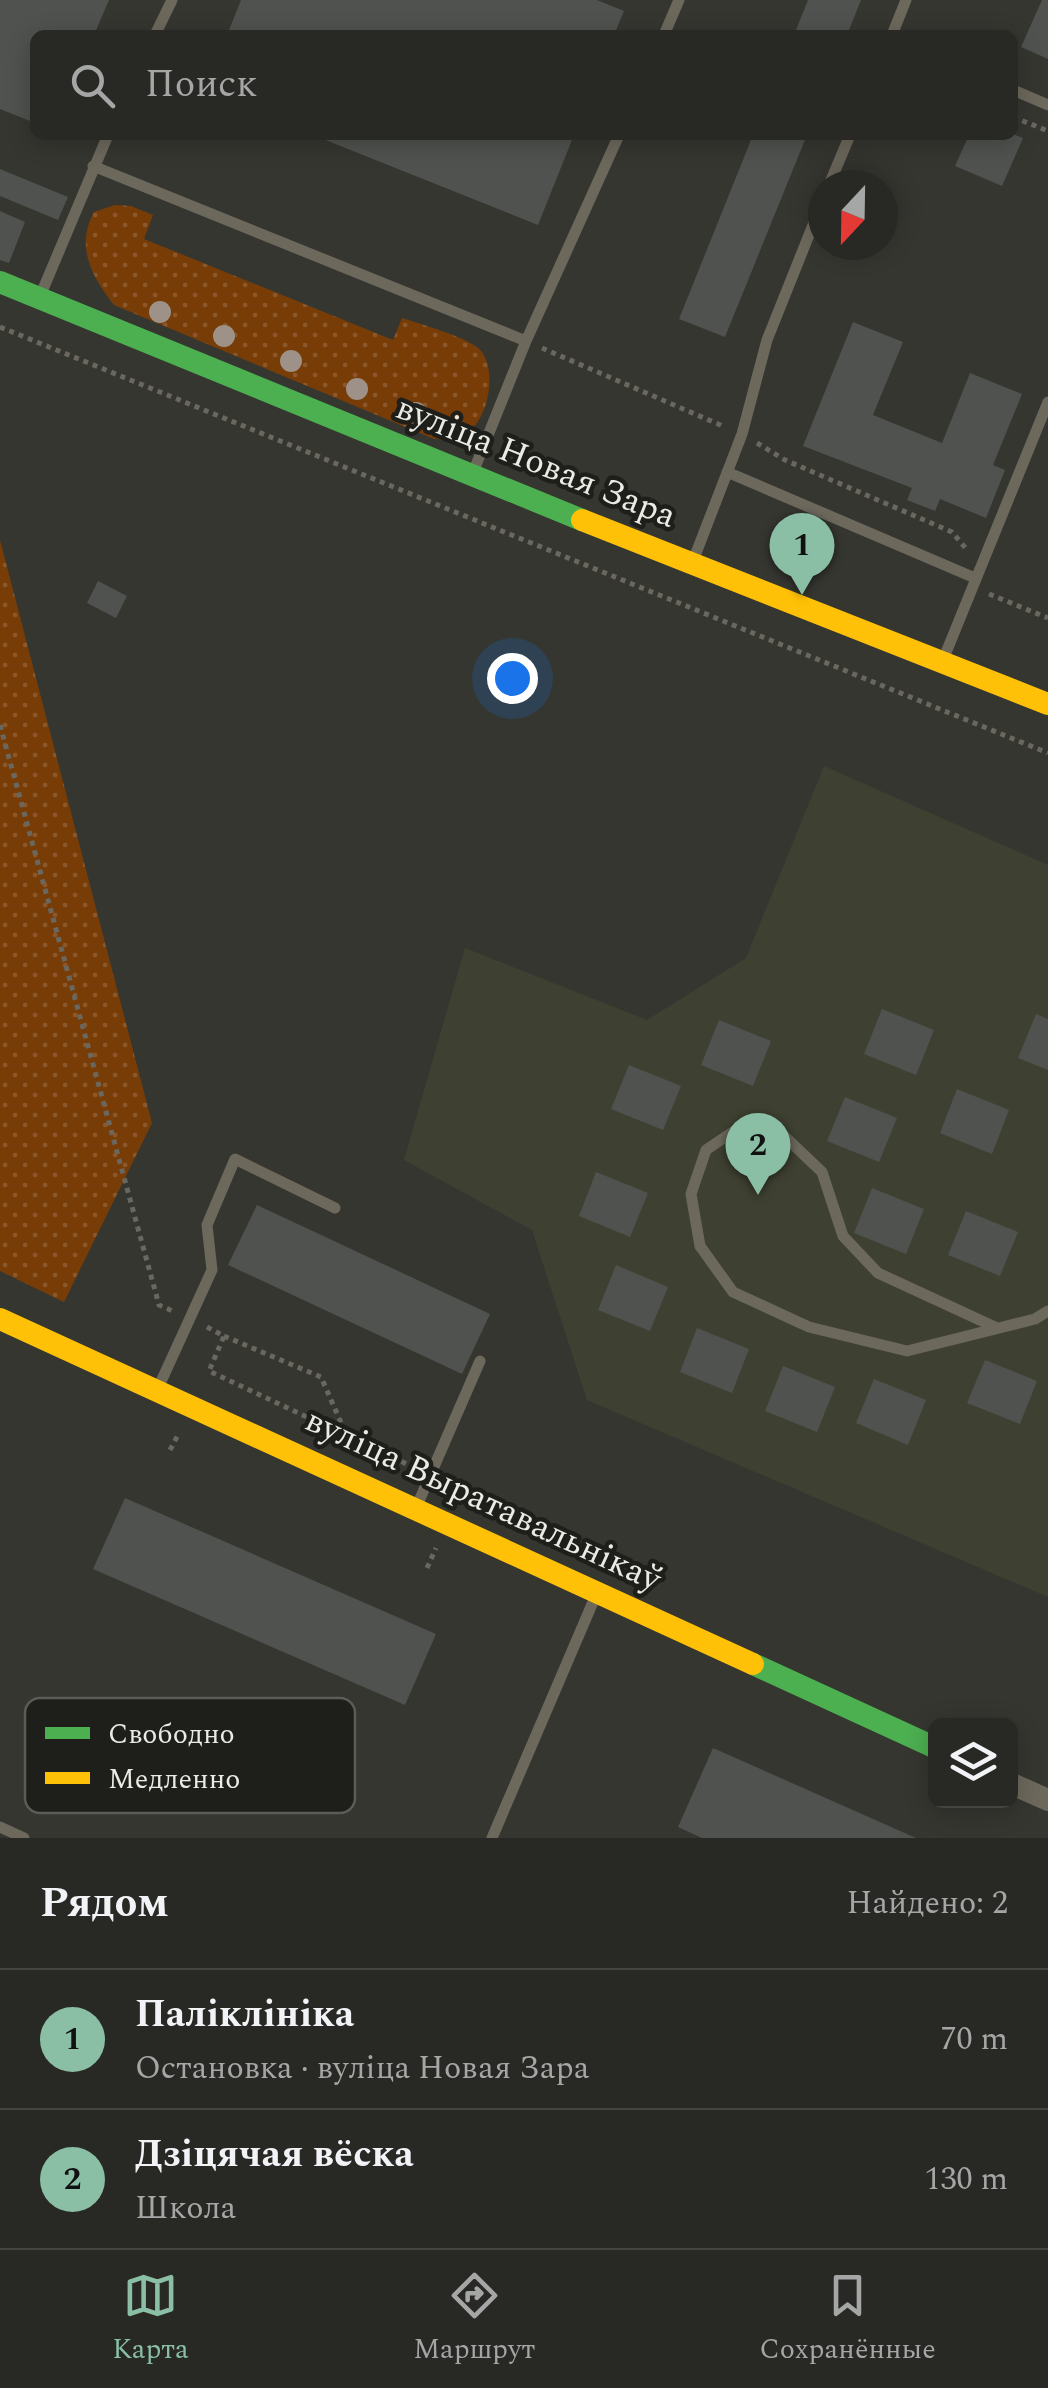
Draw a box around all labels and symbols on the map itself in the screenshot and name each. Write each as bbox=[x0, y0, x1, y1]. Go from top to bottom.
north arrow bbox=[808, 170, 898, 260]
street label: вуліца Новая Зара bbox=[388, 382, 684, 542]
pin: 1 bbox=[770, 512, 834, 595]
your location bbox=[487, 653, 538, 704]
pin: 2 bbox=[726, 1112, 790, 1195]
street label: вуліца Выратавальнікаў bbox=[296, 1394, 671, 1606]
legend bbox=[25, 1698, 355, 1813]
text: Свободно bbox=[108, 1713, 235, 1756]
text: Медленно bbox=[108, 1758, 240, 1801]

